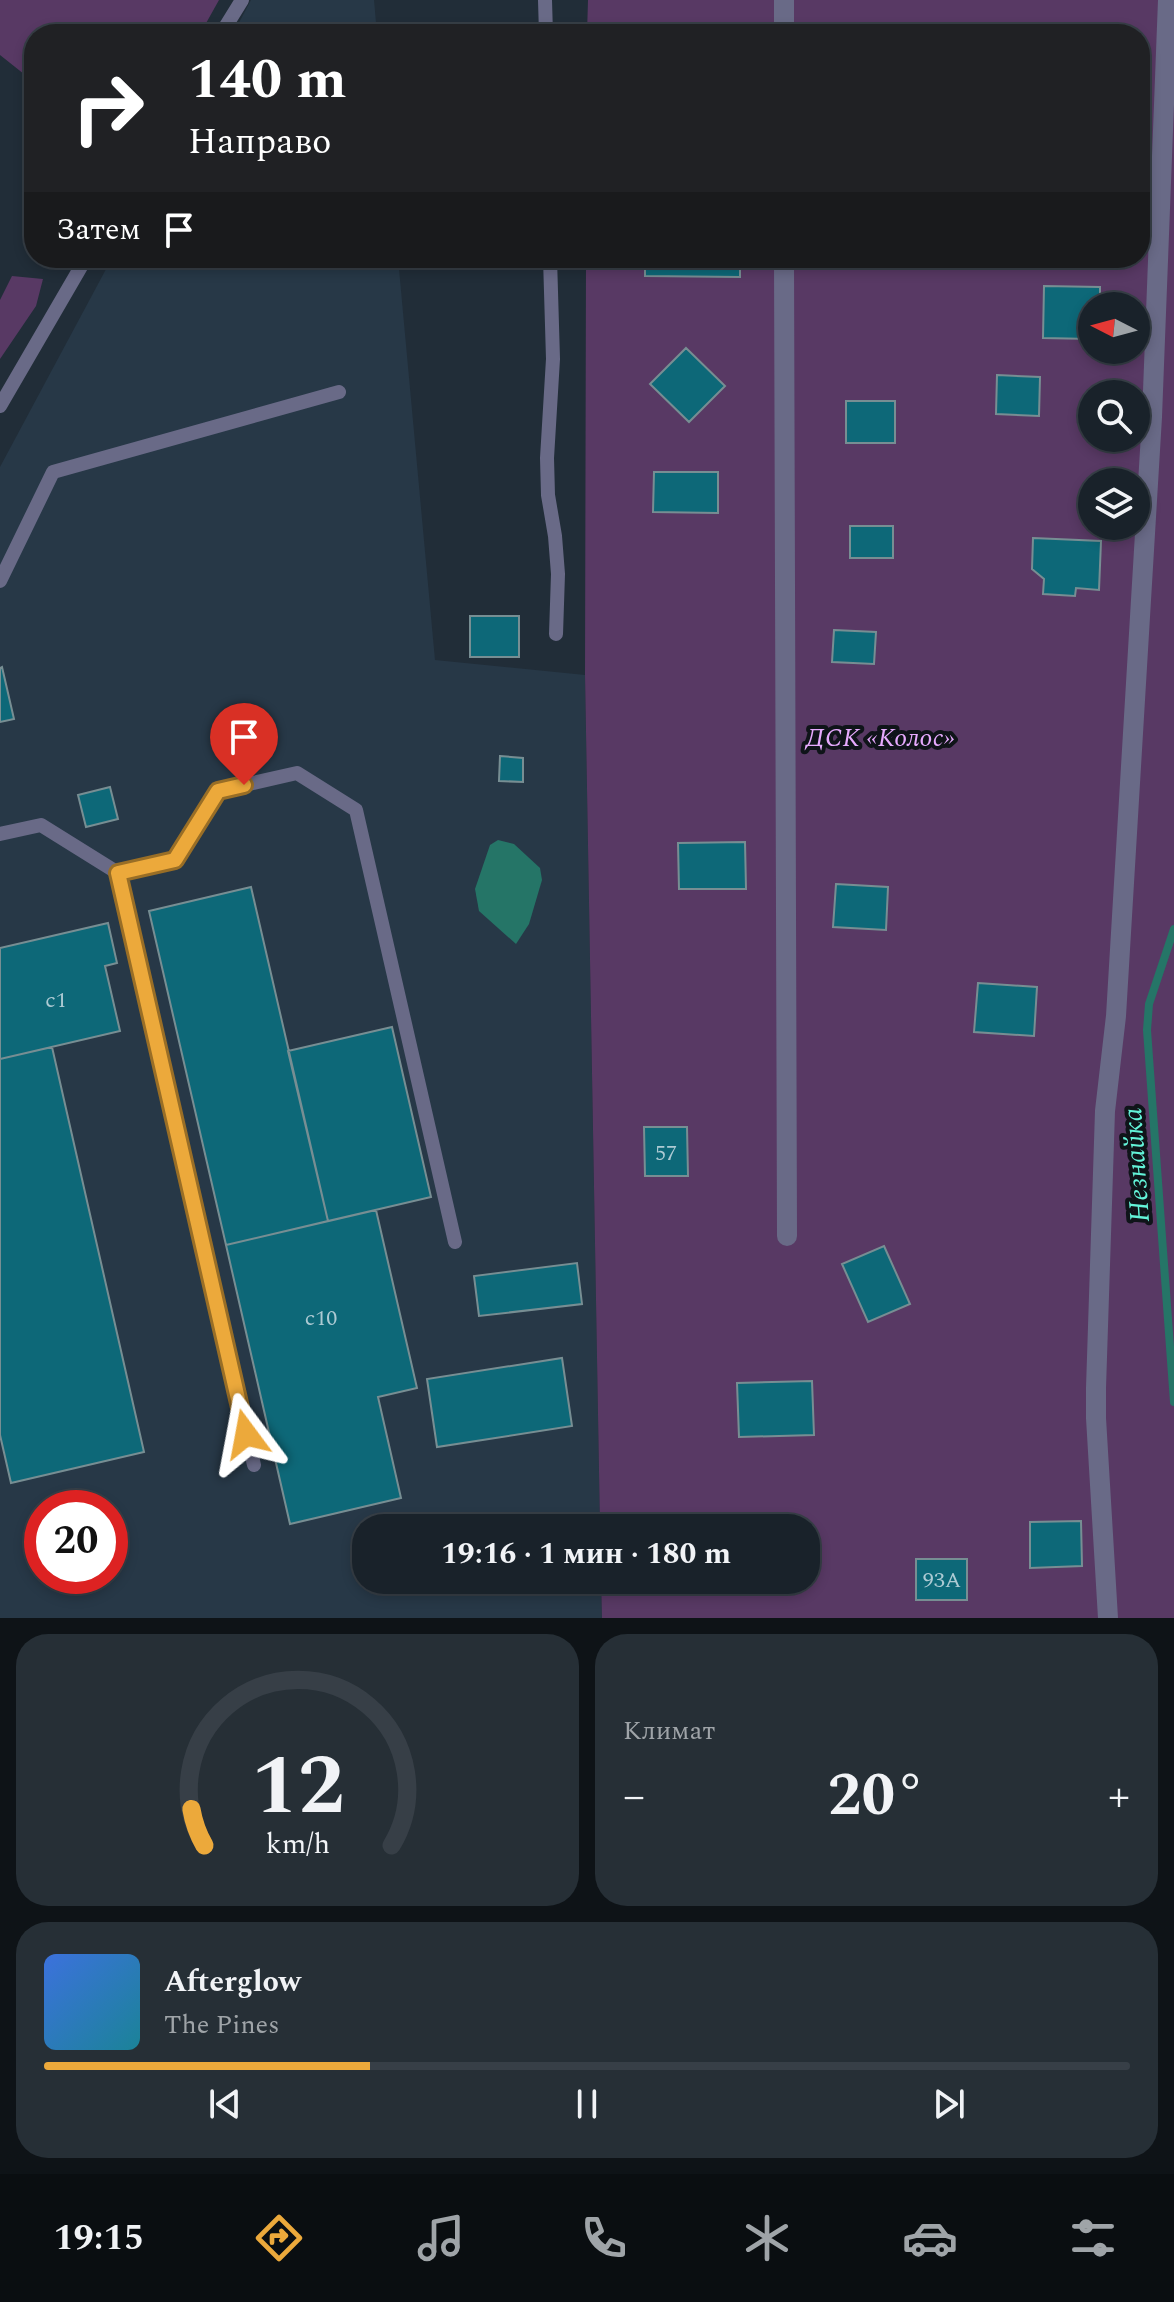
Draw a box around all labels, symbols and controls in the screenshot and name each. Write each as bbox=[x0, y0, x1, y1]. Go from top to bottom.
text: 140 m bbox=[188, 38, 347, 123]
icon: right bbox=[56, 56, 160, 160]
text: Направо bbox=[188, 115, 331, 170]
text: Затем bbox=[56, 207, 141, 253]
icon: arrive bbox=[157, 208, 201, 252]
north arrow bbox=[1078, 292, 1150, 364]
map controls bbox=[1078, 292, 1150, 540]
button: search bbox=[1078, 380, 1150, 452]
button: layers bbox=[1078, 468, 1150, 540]
pin bbox=[210, 703, 278, 785]
icon: arrive bbox=[222, 715, 266, 759]
park label: ДСК «Колос» bbox=[805, 718, 955, 758]
house number: с1 bbox=[45, 984, 67, 1017]
water label: Незнайка bbox=[1111, 1106, 1162, 1224]
house number: 57 bbox=[655, 1137, 677, 1170]
house number: с10 bbox=[305, 1302, 337, 1335]
position arrow bbox=[204, 1392, 288, 1476]
speed limit sign: 20 bbox=[24, 1490, 128, 1594]
text: 19:16 · 1 мин · 180 m bbox=[441, 1531, 731, 1577]
house number: 93А bbox=[923, 1564, 961, 1597]
text: Климат bbox=[623, 1711, 715, 1751]
text: 12 bbox=[251, 1724, 344, 1851]
text: 20° bbox=[828, 1750, 925, 1842]
text: − bbox=[623, 1763, 645, 1830]
text: + bbox=[1108, 1763, 1130, 1830]
text: km/h bbox=[265, 1823, 330, 1866]
text: Afterglow bbox=[164, 1959, 301, 2005]
text: The Pines bbox=[164, 2005, 279, 2045]
icon: previous bbox=[203, 2082, 247, 2126]
icon: pause bbox=[565, 2082, 609, 2126]
icon: next bbox=[927, 2082, 971, 2126]
icon: directions bbox=[251, 2210, 307, 2266]
icon: music bbox=[413, 2210, 469, 2266]
icon: phone bbox=[576, 2210, 632, 2266]
icon: climate bbox=[739, 2210, 795, 2266]
icon: car bbox=[902, 2210, 958, 2266]
icon: filters bbox=[1065, 2210, 1121, 2266]
text: 19:15 bbox=[53, 2211, 144, 2266]

